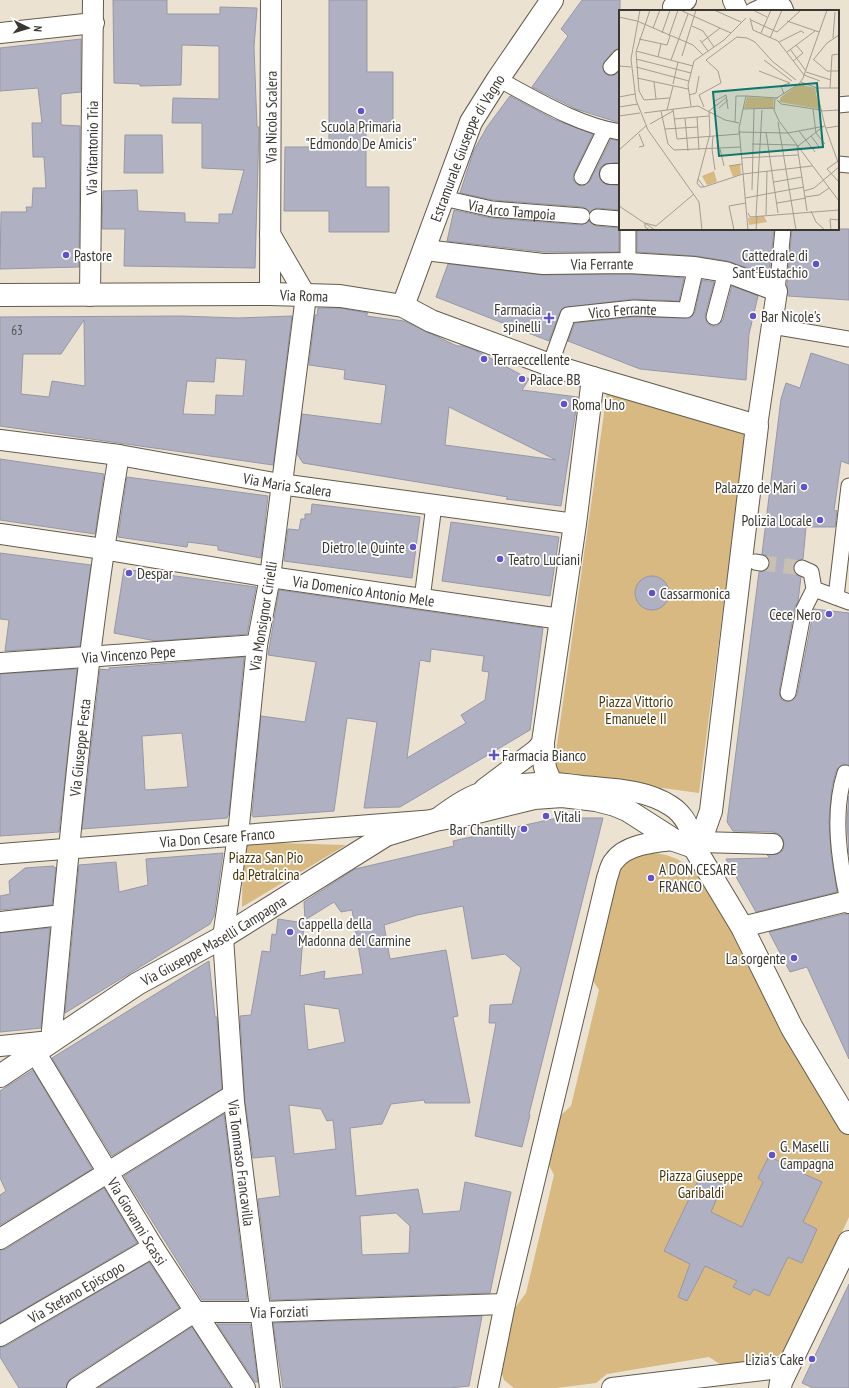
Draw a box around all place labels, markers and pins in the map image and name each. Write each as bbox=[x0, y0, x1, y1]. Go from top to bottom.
marker: Scuola Primaria "Edmondo De Amicis" bbox=[356, 106, 366, 116]
place label: Scuola Primaria "Edmondo De Amicis" bbox=[305, 117, 417, 153]
place label: Pastore bbox=[74, 246, 112, 265]
place label: Cattedrale di Sant'Eustachio bbox=[732, 246, 808, 282]
marker: Pastore bbox=[61, 250, 71, 260]
marker: Cattedrale di Sant'Eustachio bbox=[811, 259, 821, 269]
place label: Farmacia spinelli bbox=[494, 300, 541, 336]
place label: Bar Nicole's bbox=[761, 307, 821, 326]
marker: Bar Nicole's bbox=[748, 311, 758, 321]
marker: Farmacia spinelli bbox=[544, 313, 554, 323]
place label: Terraeccellente bbox=[492, 350, 570, 369]
marker: Terraeccellente bbox=[479, 354, 489, 364]
place label: Palace BB bbox=[530, 370, 580, 389]
marker: Palace BB bbox=[517, 374, 527, 384]
place label: Roma Uno bbox=[572, 395, 625, 414]
marker: Roma Uno bbox=[559, 399, 569, 409]
place label: Palazzo de Mari bbox=[715, 478, 796, 497]
marker: Palazzo de Mari bbox=[799, 482, 809, 492]
place label: Polizia Locale bbox=[742, 511, 812, 530]
marker: Polizia Locale bbox=[815, 515, 825, 525]
place label: Dietro le Quinte bbox=[322, 538, 405, 557]
marker: Dietro le Quinte bbox=[408, 542, 418, 552]
place label: Teatro Luciani bbox=[508, 550, 580, 569]
marker: Teatro Luciani bbox=[495, 554, 505, 564]
place label: Despar bbox=[137, 564, 174, 583]
marker: Despar bbox=[124, 568, 134, 578]
place label: Cassarmonica bbox=[660, 584, 730, 603]
marker: Cassarmonica bbox=[647, 588, 657, 598]
place label: Cece Nero bbox=[769, 605, 821, 624]
marker: Cece Nero bbox=[824, 609, 834, 619]
place label: Farmacia Bianco bbox=[502, 746, 586, 765]
marker: Farmacia Bianco bbox=[489, 750, 499, 760]
place label: Vitali bbox=[553, 807, 581, 826]
marker: Vitali bbox=[541, 811, 551, 821]
place label: Bar Chantilly bbox=[450, 820, 516, 839]
marker: Bar Chantilly bbox=[519, 824, 529, 834]
place label: A DON CESARE FRANCO bbox=[659, 860, 737, 896]
marker: A DON CESARE FRANCO bbox=[646, 873, 656, 883]
place label: Cappella della Madonna del Carmine bbox=[298, 914, 411, 950]
marker: Cappella della Madonna del Carmine bbox=[285, 927, 295, 937]
place label: La sorgente bbox=[726, 949, 786, 968]
marker: La sorgente bbox=[789, 953, 799, 963]
place label: G. Maselli Campagna bbox=[780, 1137, 834, 1173]
marker: G. Maselli Campagna bbox=[767, 1150, 777, 1160]
place label: Lizia's Cake bbox=[745, 1350, 804, 1369]
marker: Lizia's Cake bbox=[807, 1354, 817, 1364]

